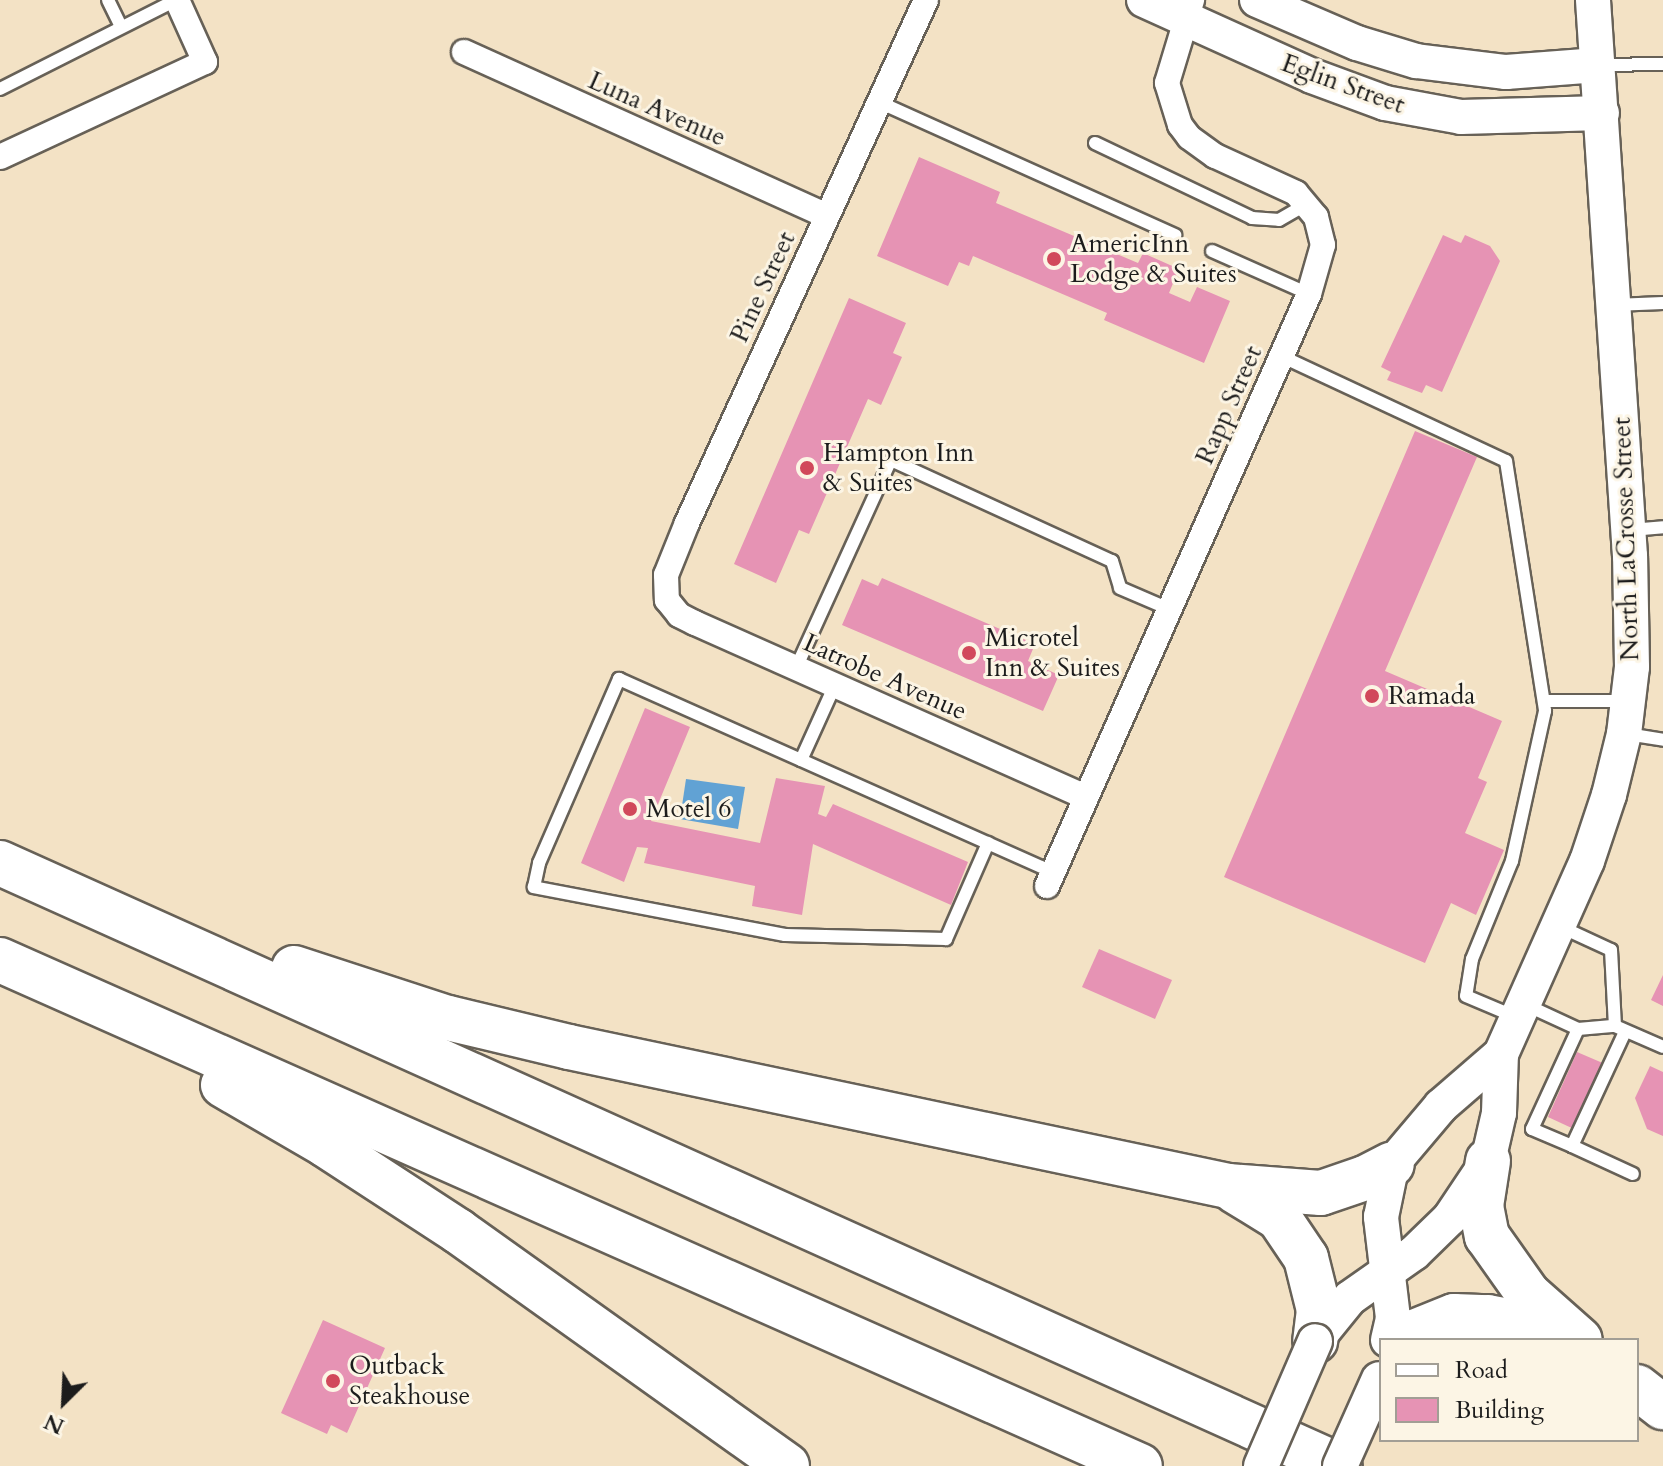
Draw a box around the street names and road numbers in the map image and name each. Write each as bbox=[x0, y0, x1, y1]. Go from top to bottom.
street label: Eglin Street bbox=[1277, 47, 1409, 121]
street label: Luna Avenue bbox=[583, 65, 731, 153]
street label: Pine Street bbox=[724, 227, 802, 347]
street label: Rapp Street bbox=[1189, 341, 1269, 469]
street label: North LaCrosse Street bbox=[1606, 416, 1646, 662]
street label: Latrobe Avenue bbox=[798, 627, 972, 727]

